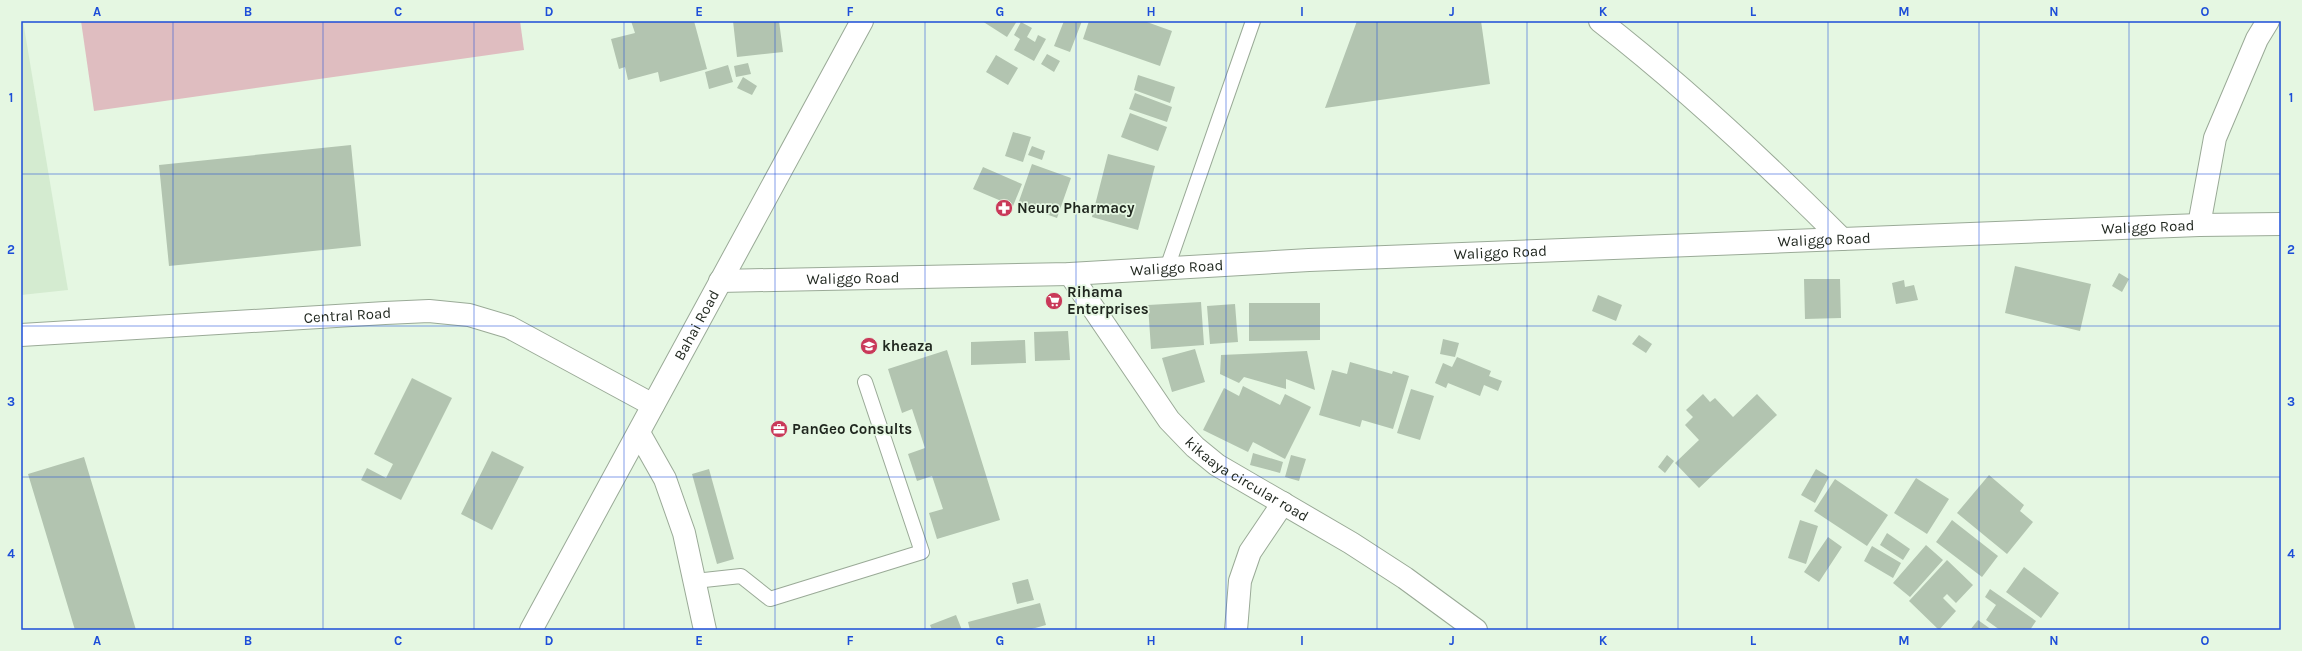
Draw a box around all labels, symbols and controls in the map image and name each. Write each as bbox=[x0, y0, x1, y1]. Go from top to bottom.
text: A bbox=[93, 4, 101, 19]
text: B bbox=[244, 4, 252, 19]
text: C bbox=[394, 4, 402, 19]
text: D bbox=[545, 4, 554, 19]
text: E bbox=[695, 4, 703, 19]
text: F bbox=[846, 4, 854, 19]
text: G bbox=[996, 4, 1004, 19]
text: H bbox=[1146, 4, 1156, 19]
text: I bbox=[1300, 4, 1304, 19]
text: J bbox=[1449, 4, 1455, 19]
text: K bbox=[1599, 4, 1608, 19]
text: L bbox=[1750, 4, 1757, 19]
text: M bbox=[1898, 4, 1910, 19]
text: N bbox=[2049, 4, 2059, 19]
text: O bbox=[2201, 4, 2210, 19]
text: 1 bbox=[9, 90, 13, 105]
text: 1 bbox=[2289, 90, 2293, 105]
pharmacy icon: Neuro Pharmacy bbox=[994, 198, 1014, 218]
place label: Neuro Pharmacy bbox=[1017, 199, 1135, 217]
street label: Waliggo Road bbox=[2101, 216, 2195, 238]
street label: Waliggo Road bbox=[1777, 229, 1871, 251]
text: 2 bbox=[7, 242, 15, 257]
street label: Waliggo Road bbox=[1453, 242, 1547, 263]
text: 2 bbox=[2287, 242, 2295, 257]
street label: Waliggo Road bbox=[1130, 256, 1224, 279]
street label: Waliggo Road bbox=[806, 268, 900, 288]
place label: Rihama Enterprises bbox=[1067, 283, 1149, 318]
street label: Bahai Road bbox=[670, 287, 723, 363]
supermarket icon: Rihama Enterprises bbox=[1044, 291, 1064, 311]
street label: Central Road bbox=[303, 304, 392, 327]
school or university icon: kheaza bbox=[859, 336, 879, 356]
place label: kheaza bbox=[882, 337, 933, 355]
text: 3 bbox=[7, 394, 15, 409]
text: 3 bbox=[2287, 394, 2295, 409]
office icon: PanGeo Consults bbox=[769, 419, 789, 439]
place label: PanGeo Consults bbox=[792, 420, 912, 438]
street label: kikaaya circular road bbox=[1181, 433, 1312, 525]
text: 4 bbox=[7, 546, 15, 561]
text: 4 bbox=[2287, 546, 2295, 561]
text: A bbox=[93, 633, 101, 648]
text: B bbox=[244, 633, 252, 648]
text: C bbox=[394, 633, 402, 648]
text: D bbox=[545, 633, 554, 648]
text: E bbox=[695, 633, 703, 648]
text: F bbox=[846, 633, 854, 648]
text: G bbox=[996, 633, 1004, 648]
text: H bbox=[1146, 633, 1156, 648]
text: I bbox=[1300, 633, 1304, 648]
text: J bbox=[1449, 633, 1455, 648]
text: K bbox=[1599, 633, 1608, 648]
text: L bbox=[1750, 633, 1757, 648]
text: M bbox=[1898, 633, 1910, 648]
text: N bbox=[2049, 633, 2059, 648]
text: O bbox=[2201, 633, 2210, 648]

